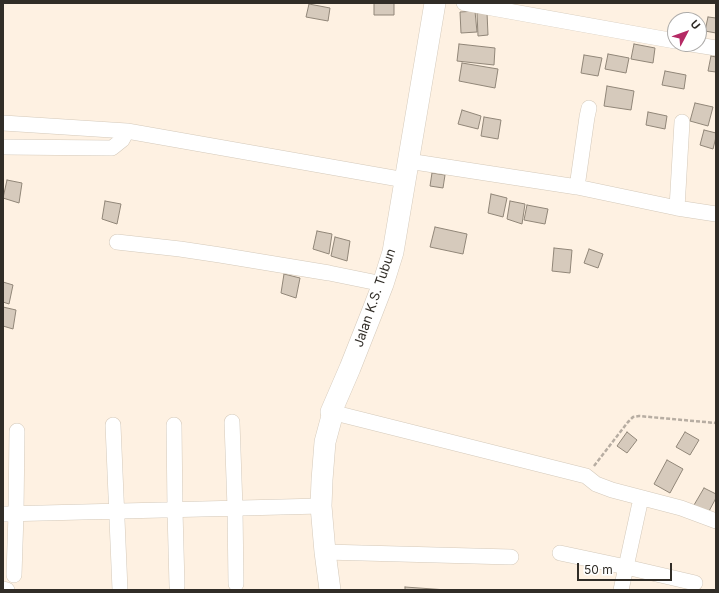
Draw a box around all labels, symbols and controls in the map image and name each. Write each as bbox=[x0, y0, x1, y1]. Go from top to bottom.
north arrow bbox=[667, 12, 707, 52]
text: U bbox=[687, 17, 703, 32]
street label: Jalan K.S. Tubun bbox=[351, 247, 399, 349]
scale bar bbox=[579, 555, 674, 581]
text: 50 m bbox=[584, 562, 613, 577]

